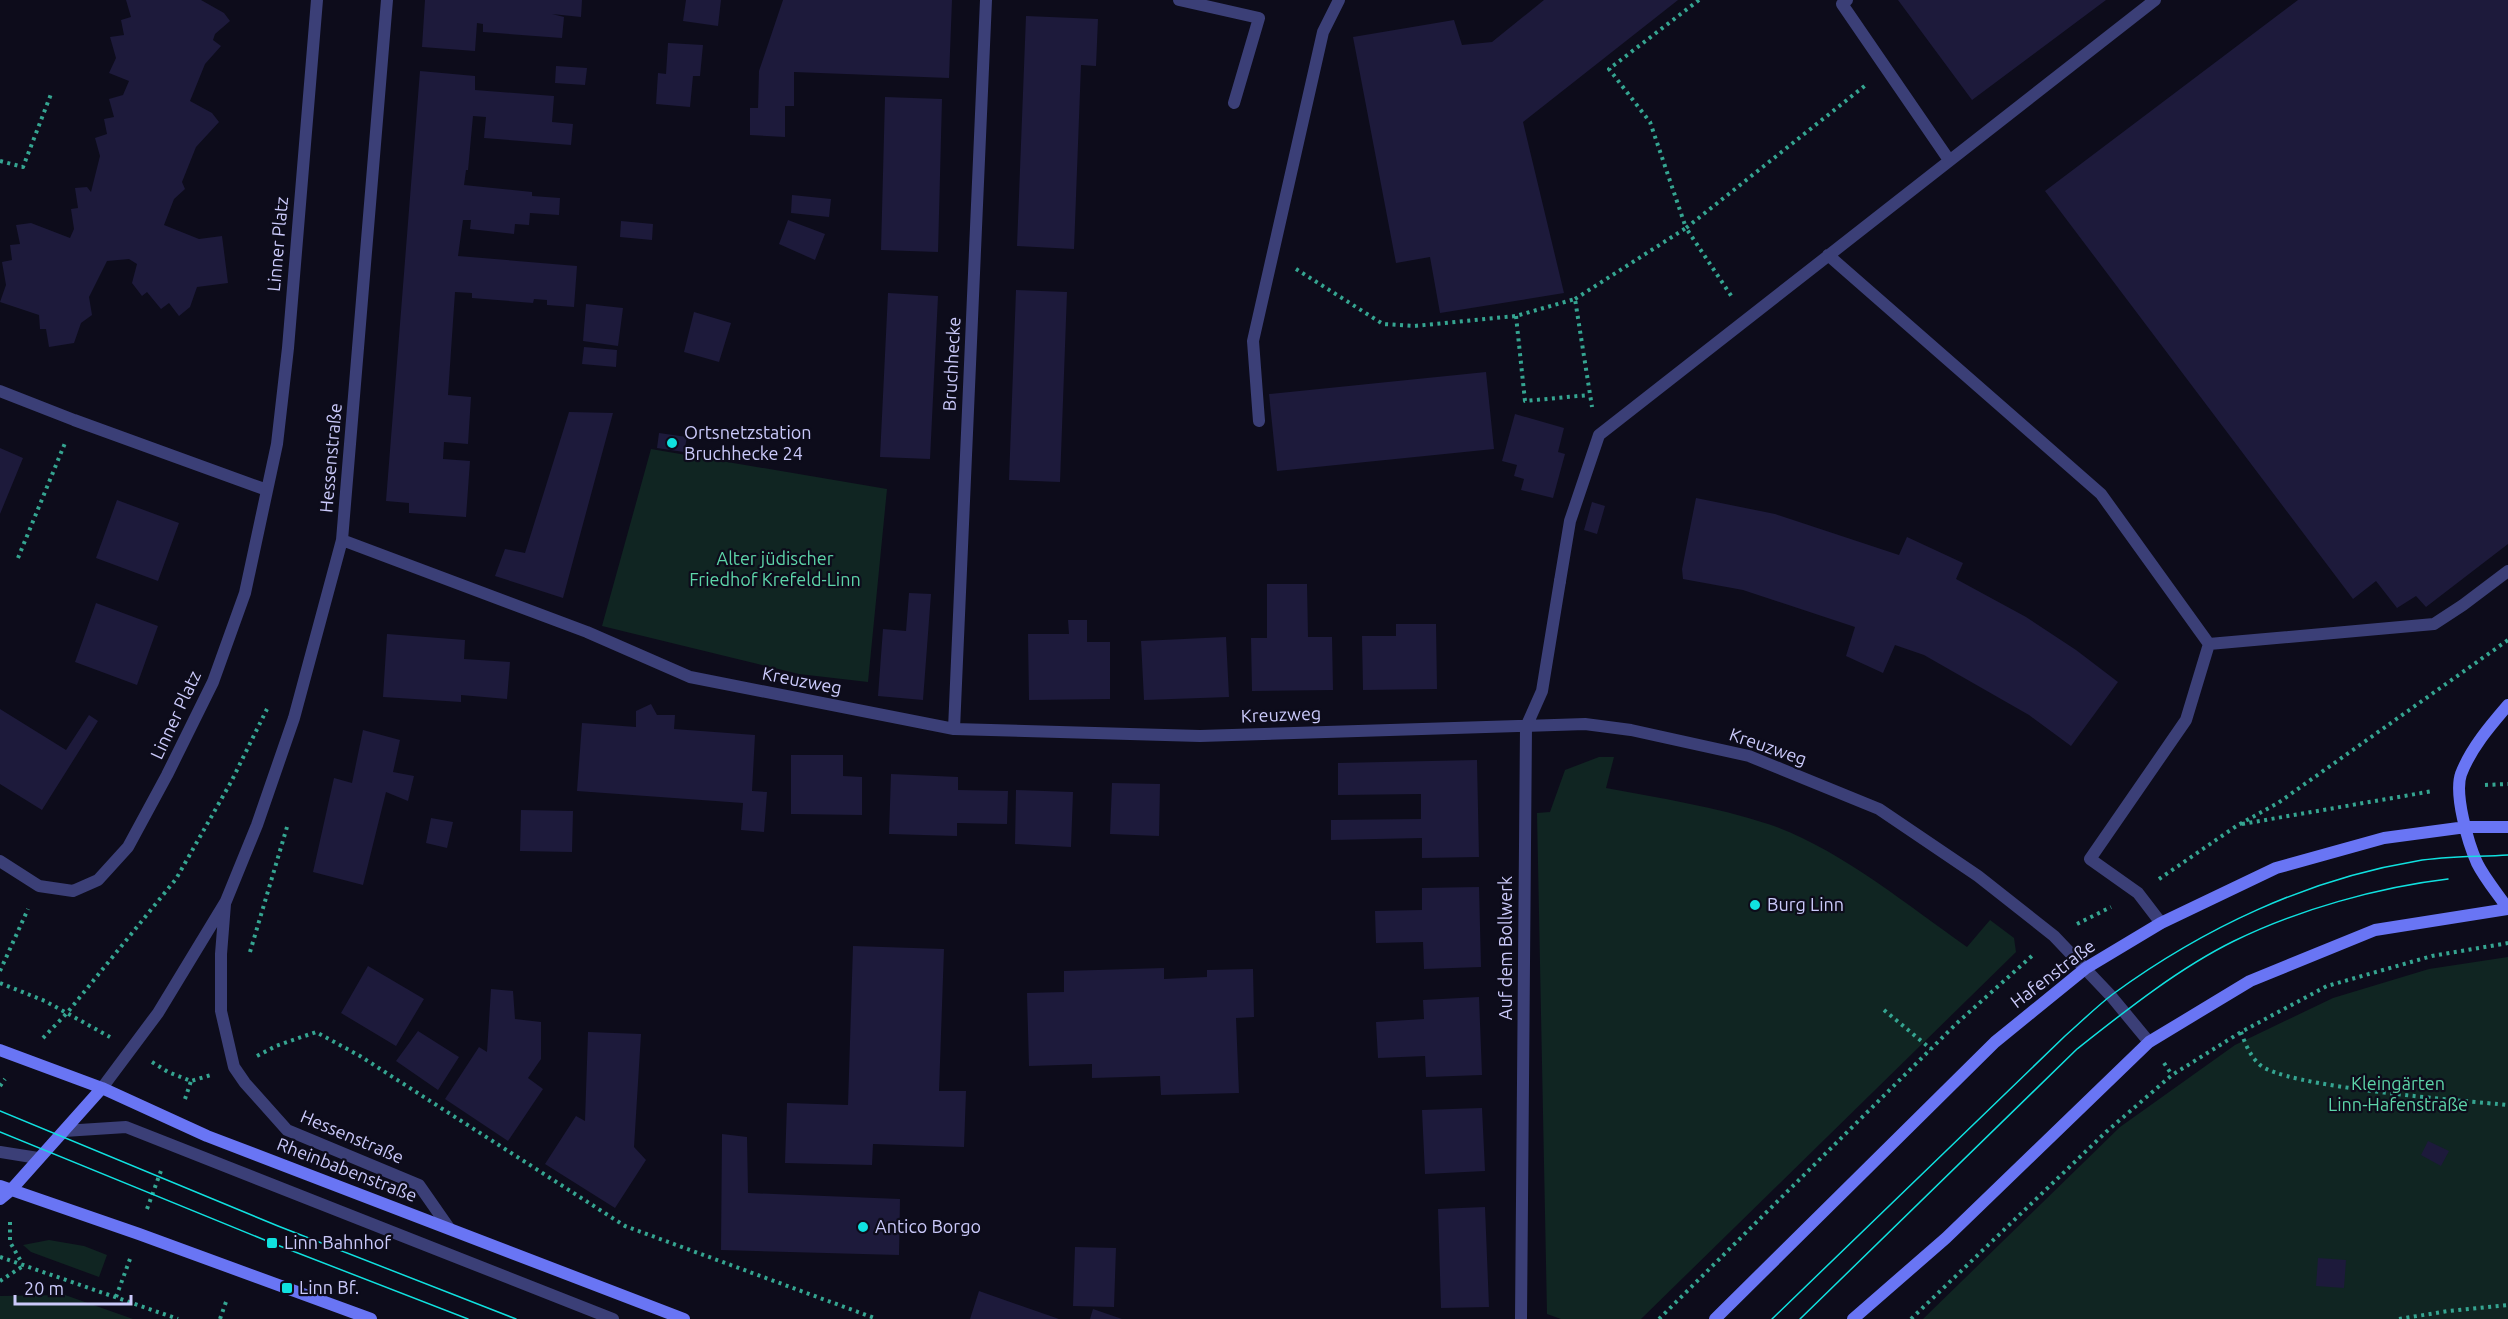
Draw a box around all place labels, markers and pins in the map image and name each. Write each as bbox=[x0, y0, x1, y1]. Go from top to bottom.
place label: Ortsnetzstation Bruchhecke 24 bbox=[684, 422, 812, 463]
marker: Ortsnetzstation Bruchhecke 24 bbox=[665, 436, 679, 450]
place label: Burg Linn bbox=[1767, 894, 1844, 914]
marker: Burg Linn bbox=[1748, 898, 1762, 912]
place label: Antico Borgo bbox=[875, 1216, 981, 1236]
marker: Antico Borgo bbox=[856, 1220, 870, 1234]
place label: Linn Bahnhof bbox=[284, 1232, 391, 1252]
marker: Linn Bahnhof bbox=[265, 1236, 279, 1250]
place label: Linn Bf. bbox=[299, 1277, 359, 1297]
marker: Linn Bf. bbox=[280, 1281, 294, 1295]

